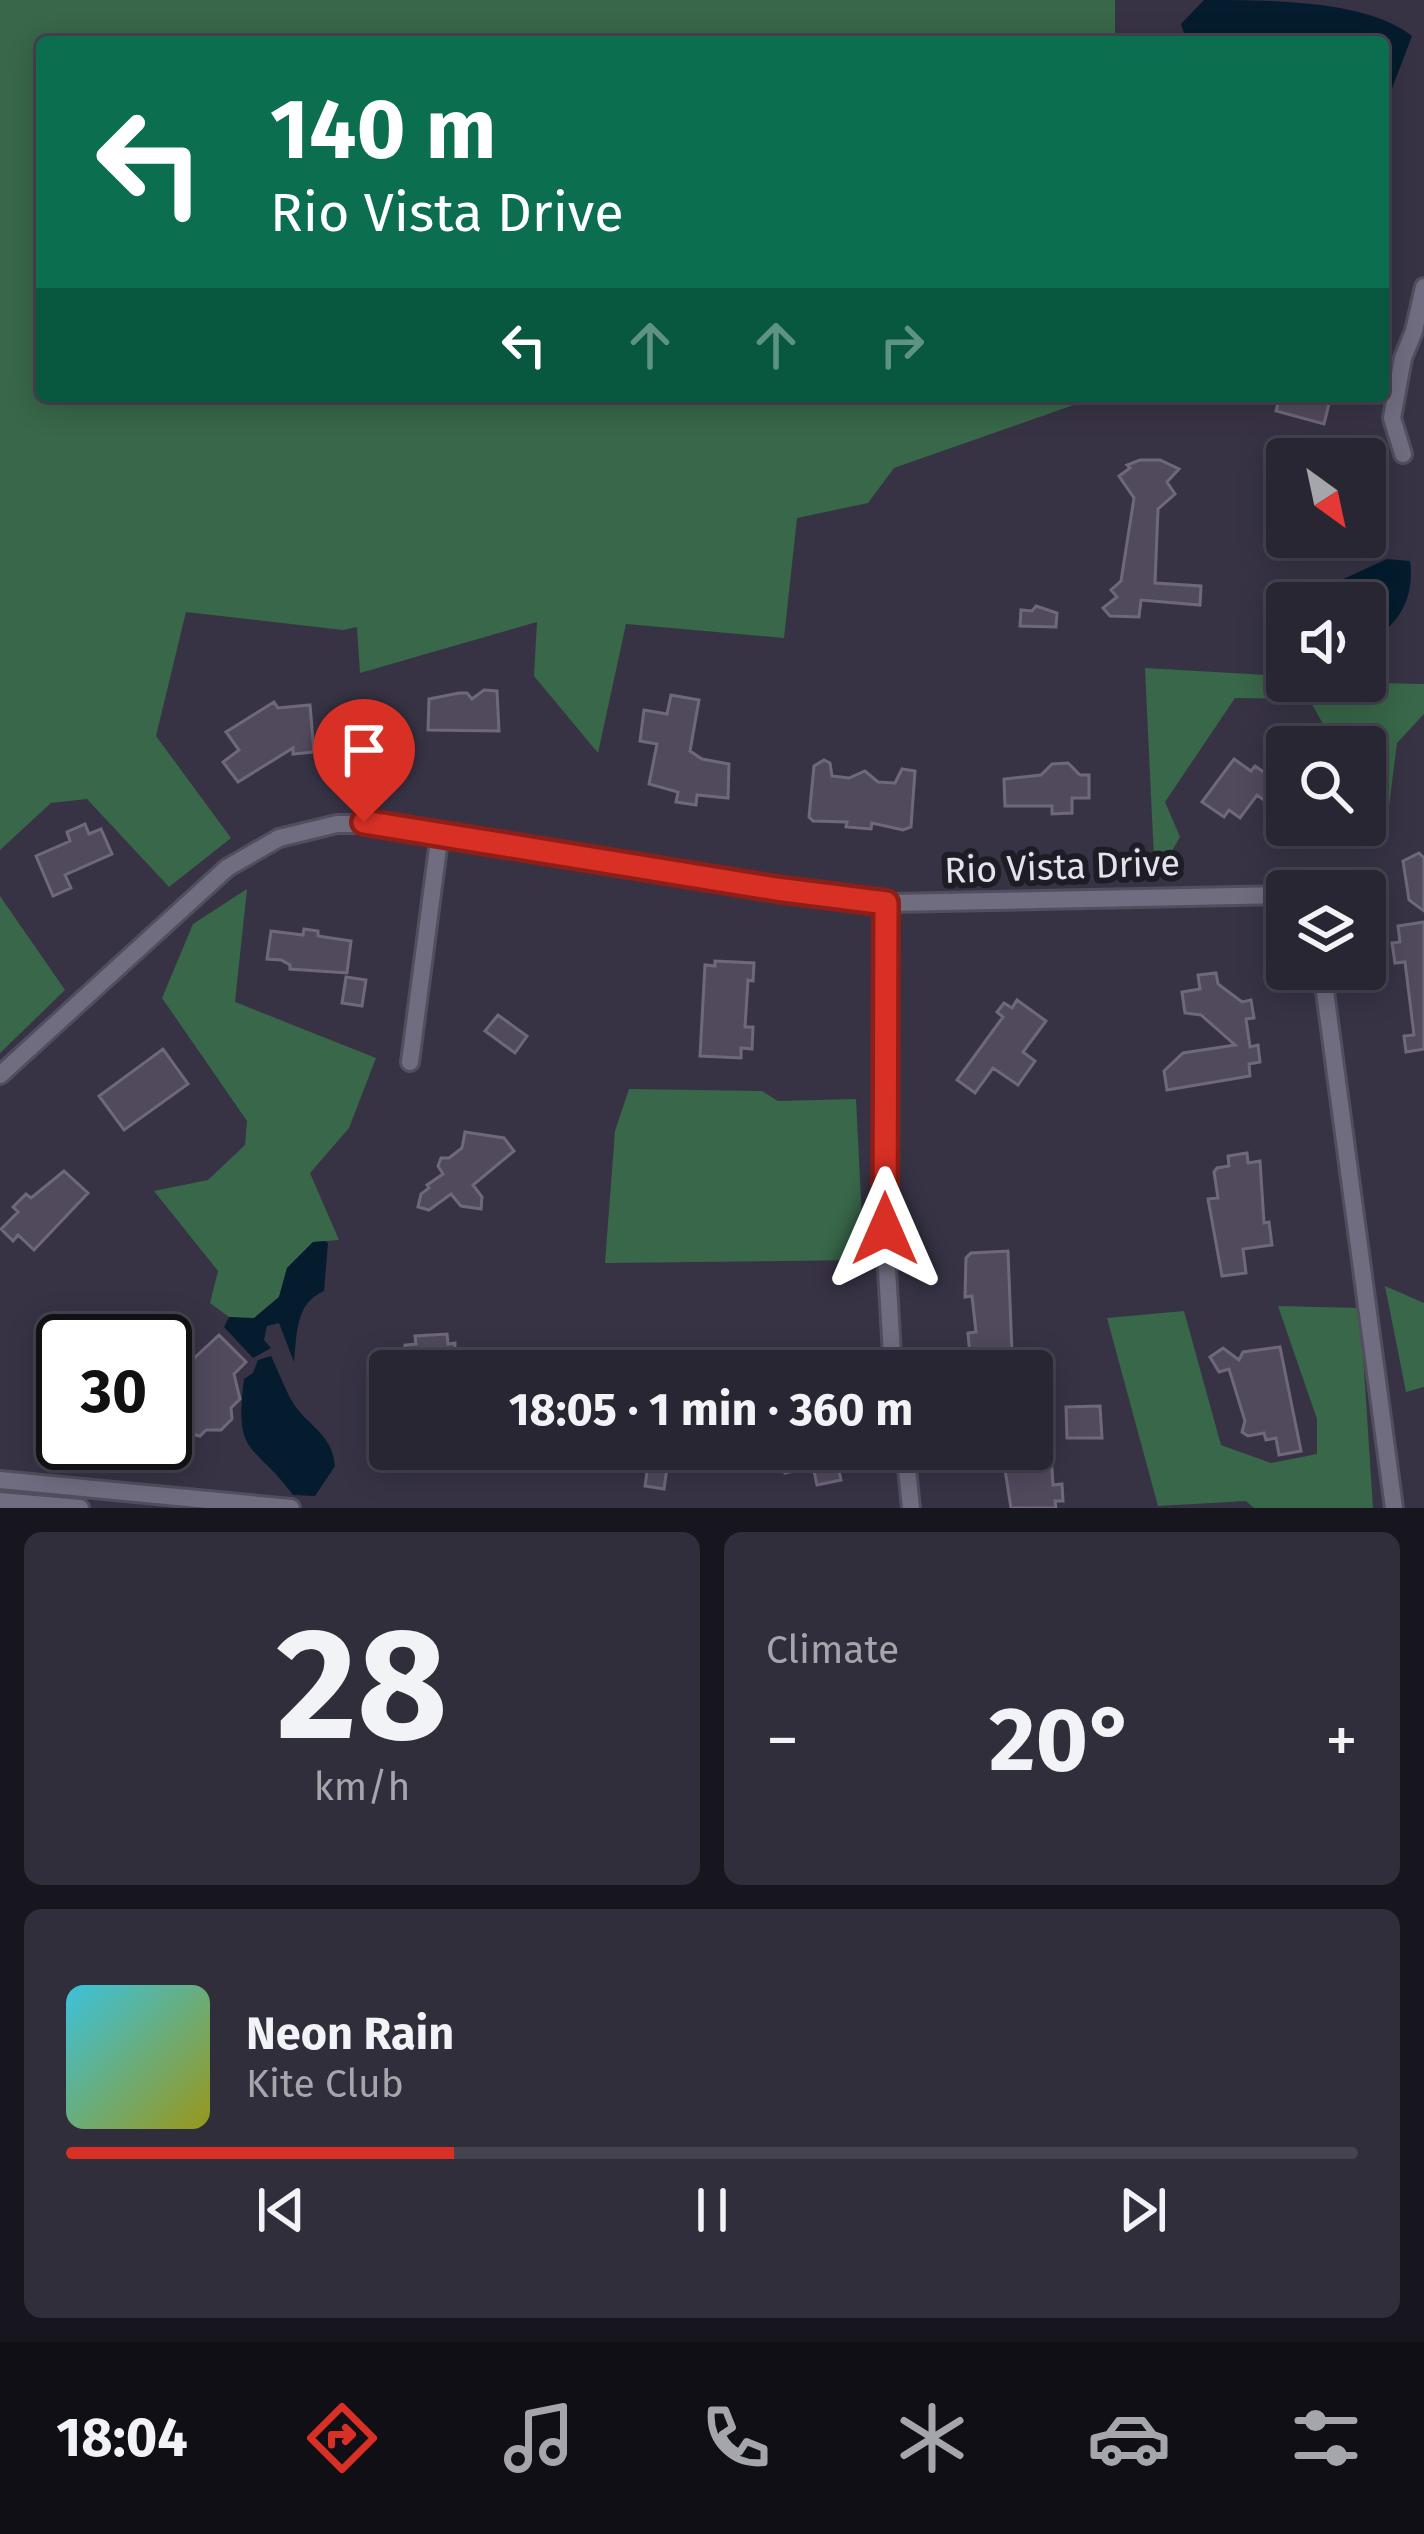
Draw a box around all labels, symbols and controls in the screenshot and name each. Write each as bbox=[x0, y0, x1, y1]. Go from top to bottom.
text: 140 m bbox=[270, 79, 496, 180]
icon: left bbox=[72, 84, 228, 240]
text: Rio Vista Drive bbox=[270, 181, 624, 245]
icon: left bbox=[491, 312, 557, 378]
icon: ahead bbox=[617, 312, 683, 378]
icon: ahead bbox=[743, 312, 809, 378]
icon: right bbox=[869, 312, 935, 378]
north arrow bbox=[1266, 438, 1386, 558]
map controls bbox=[1266, 438, 1386, 990]
button: sound bbox=[1266, 582, 1386, 702]
pin bbox=[313, 699, 415, 822]
icon: arrive bbox=[331, 717, 397, 783]
button: search bbox=[1266, 726, 1386, 846]
street label: Rio Vista Drive bbox=[943, 841, 1181, 893]
button: layers bbox=[1266, 870, 1386, 990]
position arrow bbox=[822, 1166, 948, 1292]
speed limit sign: 30 bbox=[36, 1314, 192, 1470]
text: 18:05 · 1 min · 360 m bbox=[509, 1383, 913, 1437]
text: 28 bbox=[276, 1592, 448, 1779]
text: Climate bbox=[766, 1627, 899, 1673]
text: 20° bbox=[989, 1686, 1135, 1794]
text: − bbox=[766, 1701, 799, 1780]
text: + bbox=[1325, 1701, 1358, 1780]
text: km/h bbox=[314, 1764, 410, 1810]
text: Neon Rain bbox=[246, 2007, 454, 2061]
text: Kite Club bbox=[246, 2061, 404, 2107]
icon: previous bbox=[248, 2177, 314, 2243]
icon: pause bbox=[679, 2177, 745, 2243]
icon: next bbox=[1110, 2177, 1176, 2243]
icon: directions bbox=[300, 2396, 384, 2480]
icon: music bbox=[497, 2396, 581, 2480]
icon: phone bbox=[694, 2396, 778, 2480]
icon: climate bbox=[890, 2396, 974, 2480]
icon: car bbox=[1087, 2396, 1171, 2480]
icon: filters bbox=[1284, 2396, 1368, 2480]
text: 18:04 bbox=[56, 2406, 188, 2470]

